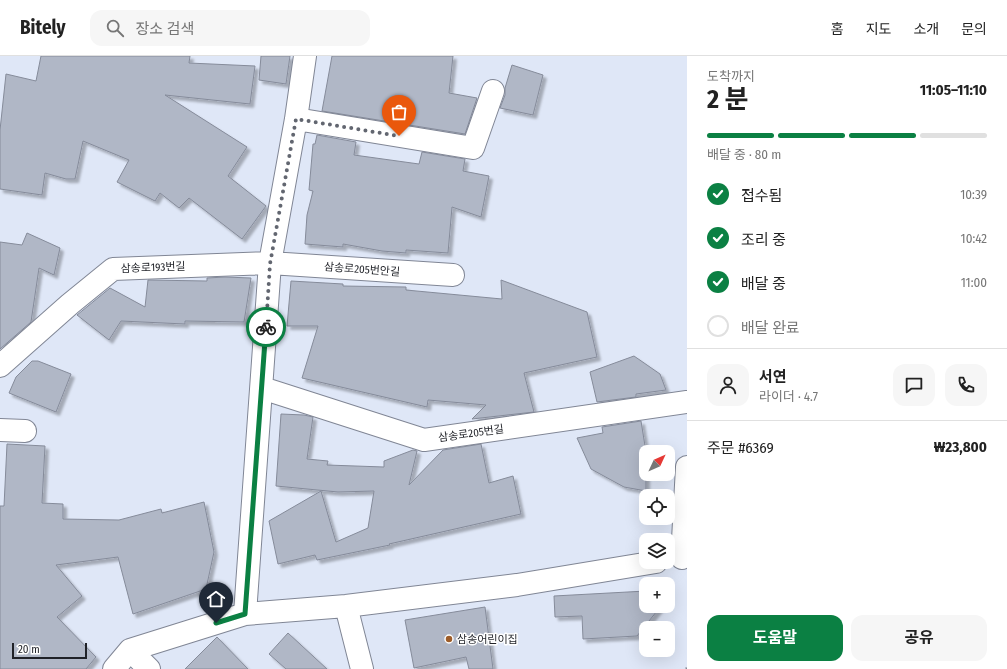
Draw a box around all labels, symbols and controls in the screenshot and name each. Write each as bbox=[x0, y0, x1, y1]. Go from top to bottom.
search box bbox=[90, 10, 370, 46]
text: Bitely bbox=[20, 16, 66, 39]
icon: search bbox=[104, 17, 126, 39]
text: 장소 검색 bbox=[136, 20, 194, 38]
text: 홈 bbox=[831, 21, 844, 38]
text: 지도 bbox=[866, 21, 891, 38]
text: 소개 bbox=[913, 21, 939, 38]
text: 문의 bbox=[961, 21, 987, 38]
text: 도착까지 bbox=[707, 69, 755, 84]
text: 11:05–11:10 bbox=[920, 81, 987, 99]
text: 2 분 bbox=[707, 84, 748, 115]
pin bbox=[382, 95, 416, 136]
icon: bag bbox=[388, 101, 410, 123]
text: 배달 중 · 80 m bbox=[707, 147, 781, 162]
icon: check bbox=[707, 183, 729, 205]
text: 접수됨 bbox=[741, 187, 782, 205]
text: 10:39 bbox=[960, 187, 987, 202]
icon: check bbox=[707, 227, 729, 249]
text: 조리 중 bbox=[741, 231, 786, 249]
text: 10:42 bbox=[961, 231, 987, 246]
street label: 삼송로193번길 bbox=[120, 260, 186, 275]
street label: 삼송로205번안길 bbox=[323, 260, 401, 279]
icon: check bbox=[707, 271, 729, 293]
text: 배달 중 bbox=[741, 275, 786, 293]
text: 11:00 bbox=[961, 275, 987, 290]
courier bbox=[246, 307, 286, 347]
icon: bike bbox=[255, 316, 277, 338]
text: 배달 완료 bbox=[741, 319, 800, 337]
button: person bbox=[707, 364, 749, 406]
button: chat bbox=[893, 364, 935, 406]
button: phone bbox=[945, 364, 987, 406]
text: 서연 bbox=[759, 368, 787, 386]
text: 라이더 · 4.7 bbox=[759, 389, 818, 404]
street label: 삼송로205번길 bbox=[437, 422, 505, 445]
text: ₩23,800 bbox=[934, 438, 987, 456]
text: 주문 #6369 bbox=[707, 439, 774, 457]
north arrow bbox=[639, 445, 675, 481]
map controls bbox=[639, 445, 675, 657]
button: locate bbox=[639, 489, 675, 525]
button: layers bbox=[639, 533, 675, 569]
button: + bbox=[639, 577, 675, 613]
pin bbox=[199, 582, 233, 623]
icon: home bbox=[205, 588, 227, 610]
button: 도움말 bbox=[707, 615, 843, 661]
button: 공유 bbox=[851, 615, 987, 661]
button: − bbox=[639, 621, 675, 657]
place label: 삼송어린이집 bbox=[457, 633, 518, 646]
marker: 삼송어린이집 bbox=[444, 634, 454, 644]
scale bar bbox=[12, 641, 87, 660]
text: 20 m bbox=[18, 643, 40, 656]

